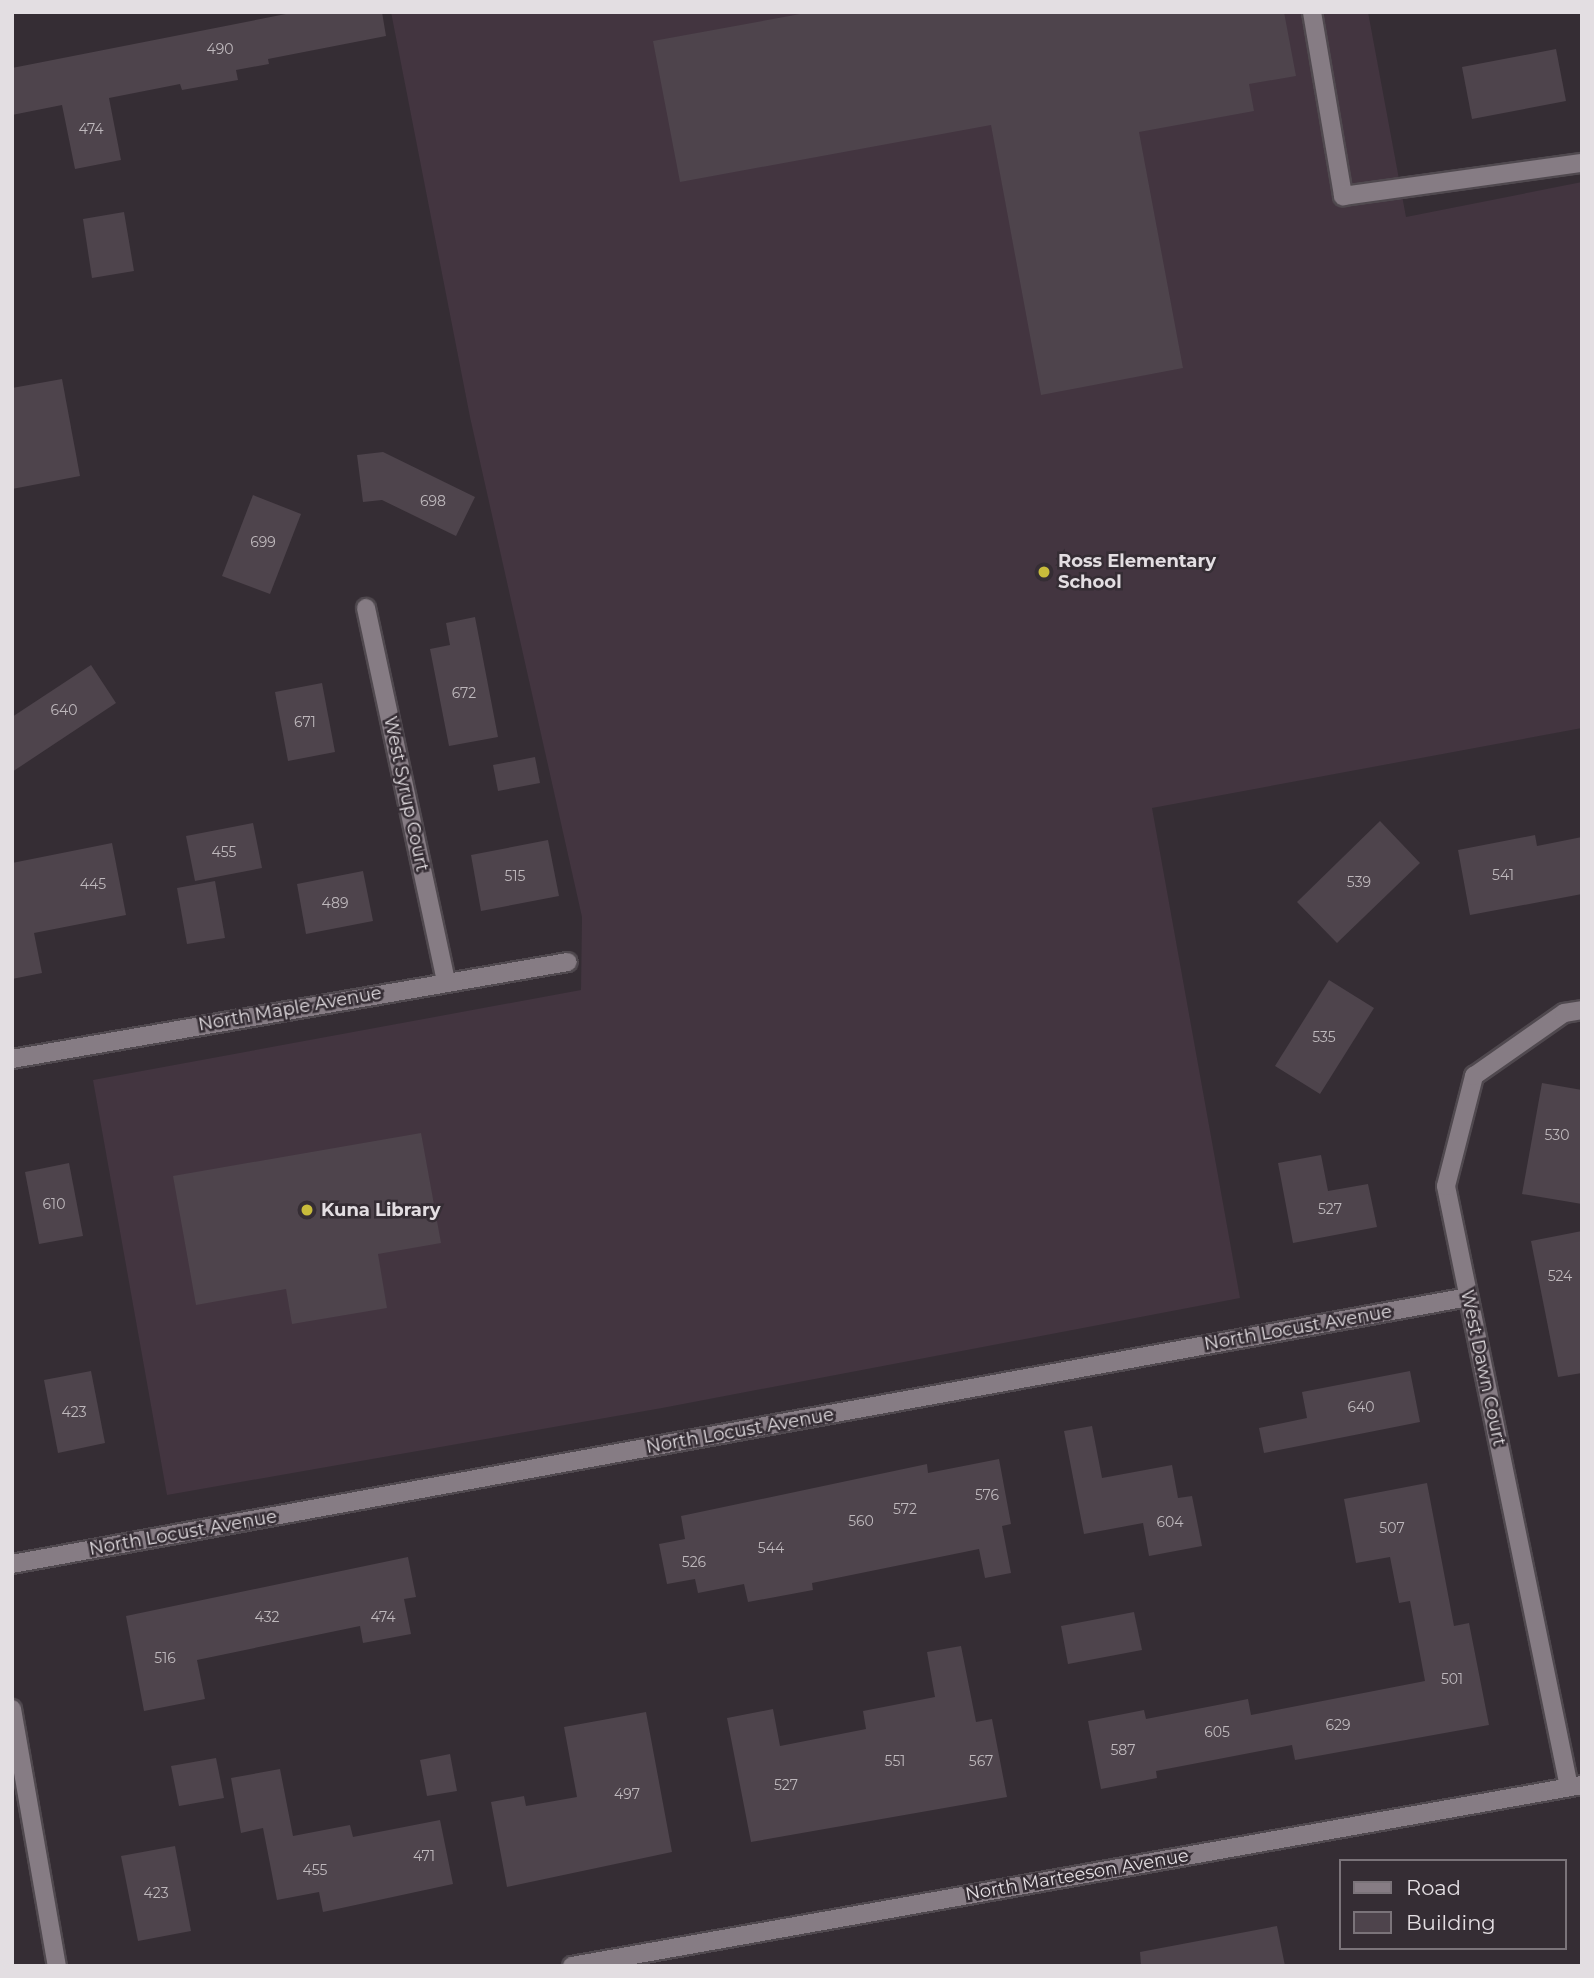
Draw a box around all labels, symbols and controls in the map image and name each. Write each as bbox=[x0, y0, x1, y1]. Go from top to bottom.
house number: 490 bbox=[207, 41, 233, 57]
house number: 474 bbox=[78, 121, 104, 137]
house number: 698 bbox=[420, 493, 446, 509]
house number: 699 bbox=[250, 534, 276, 550]
place label: Ross Elementary School bbox=[1058, 551, 1216, 594]
marker: Ross Elementary School bbox=[1036, 564, 1052, 580]
house number: 672 bbox=[452, 685, 476, 701]
house number: 640 bbox=[50, 702, 78, 718]
house number: 671 bbox=[294, 714, 316, 730]
street label: West Syrup Court bbox=[379, 714, 433, 874]
house number: 455 bbox=[211, 844, 237, 860]
house number: 541 bbox=[1492, 867, 1514, 883]
house number: 515 bbox=[505, 868, 525, 884]
house number: 539 bbox=[1347, 874, 1371, 890]
house number: 445 bbox=[80, 876, 106, 892]
house number: 489 bbox=[322, 895, 348, 911]
street label: North Maple Avenue bbox=[197, 982, 383, 1036]
house number: 535 bbox=[1312, 1029, 1336, 1045]
house number: 530 bbox=[1544, 1127, 1570, 1143]
house number: 610 bbox=[43, 1196, 65, 1212]
place label: Kuna Library bbox=[321, 1199, 440, 1221]
house number: 527 bbox=[1318, 1201, 1342, 1217]
marker: Kuna Library bbox=[299, 1202, 315, 1218]
house number: 524 bbox=[1548, 1268, 1572, 1284]
street label: West Dawn Court bbox=[1456, 1288, 1510, 1448]
street label: North Locust Avenue bbox=[1202, 1301, 1394, 1355]
house number: 640 bbox=[1347, 1399, 1375, 1415]
house number: 423 bbox=[61, 1404, 87, 1420]
street label: North Locust Avenue bbox=[644, 1404, 836, 1458]
house number: 576 bbox=[975, 1487, 999, 1503]
house number: 572 bbox=[893, 1501, 917, 1517]
street label: North Locust Avenue bbox=[87, 1506, 279, 1560]
house number: 560 bbox=[848, 1513, 874, 1529]
house number: 604 bbox=[1156, 1514, 1184, 1530]
house number: 507 bbox=[1379, 1520, 1405, 1536]
house number: 544 bbox=[758, 1540, 784, 1556]
house number: 526 bbox=[682, 1554, 706, 1570]
house number: 432 bbox=[255, 1609, 279, 1625]
house number: 474 bbox=[370, 1609, 396, 1625]
house number: 516 bbox=[154, 1650, 176, 1666]
house number: 501 bbox=[1441, 1671, 1463, 1687]
house number: 629 bbox=[1325, 1717, 1351, 1733]
house number: 605 bbox=[1204, 1724, 1230, 1740]
house number: 587 bbox=[1110, 1742, 1136, 1758]
house number: 551 bbox=[885, 1753, 905, 1769]
house number: 567 bbox=[969, 1753, 993, 1769]
house number: 527 bbox=[774, 1777, 798, 1793]
house number: 497 bbox=[614, 1786, 640, 1802]
street label: North Marteeson Avenue bbox=[964, 1845, 1190, 1905]
house number: 471 bbox=[413, 1848, 435, 1864]
legend bbox=[1338, 1859, 1566, 1950]
house number: 455 bbox=[302, 1862, 328, 1878]
text: Road bbox=[1406, 1875, 1461, 1900]
house number: 423 bbox=[143, 1885, 169, 1901]
text: Building bbox=[1406, 1910, 1496, 1935]

